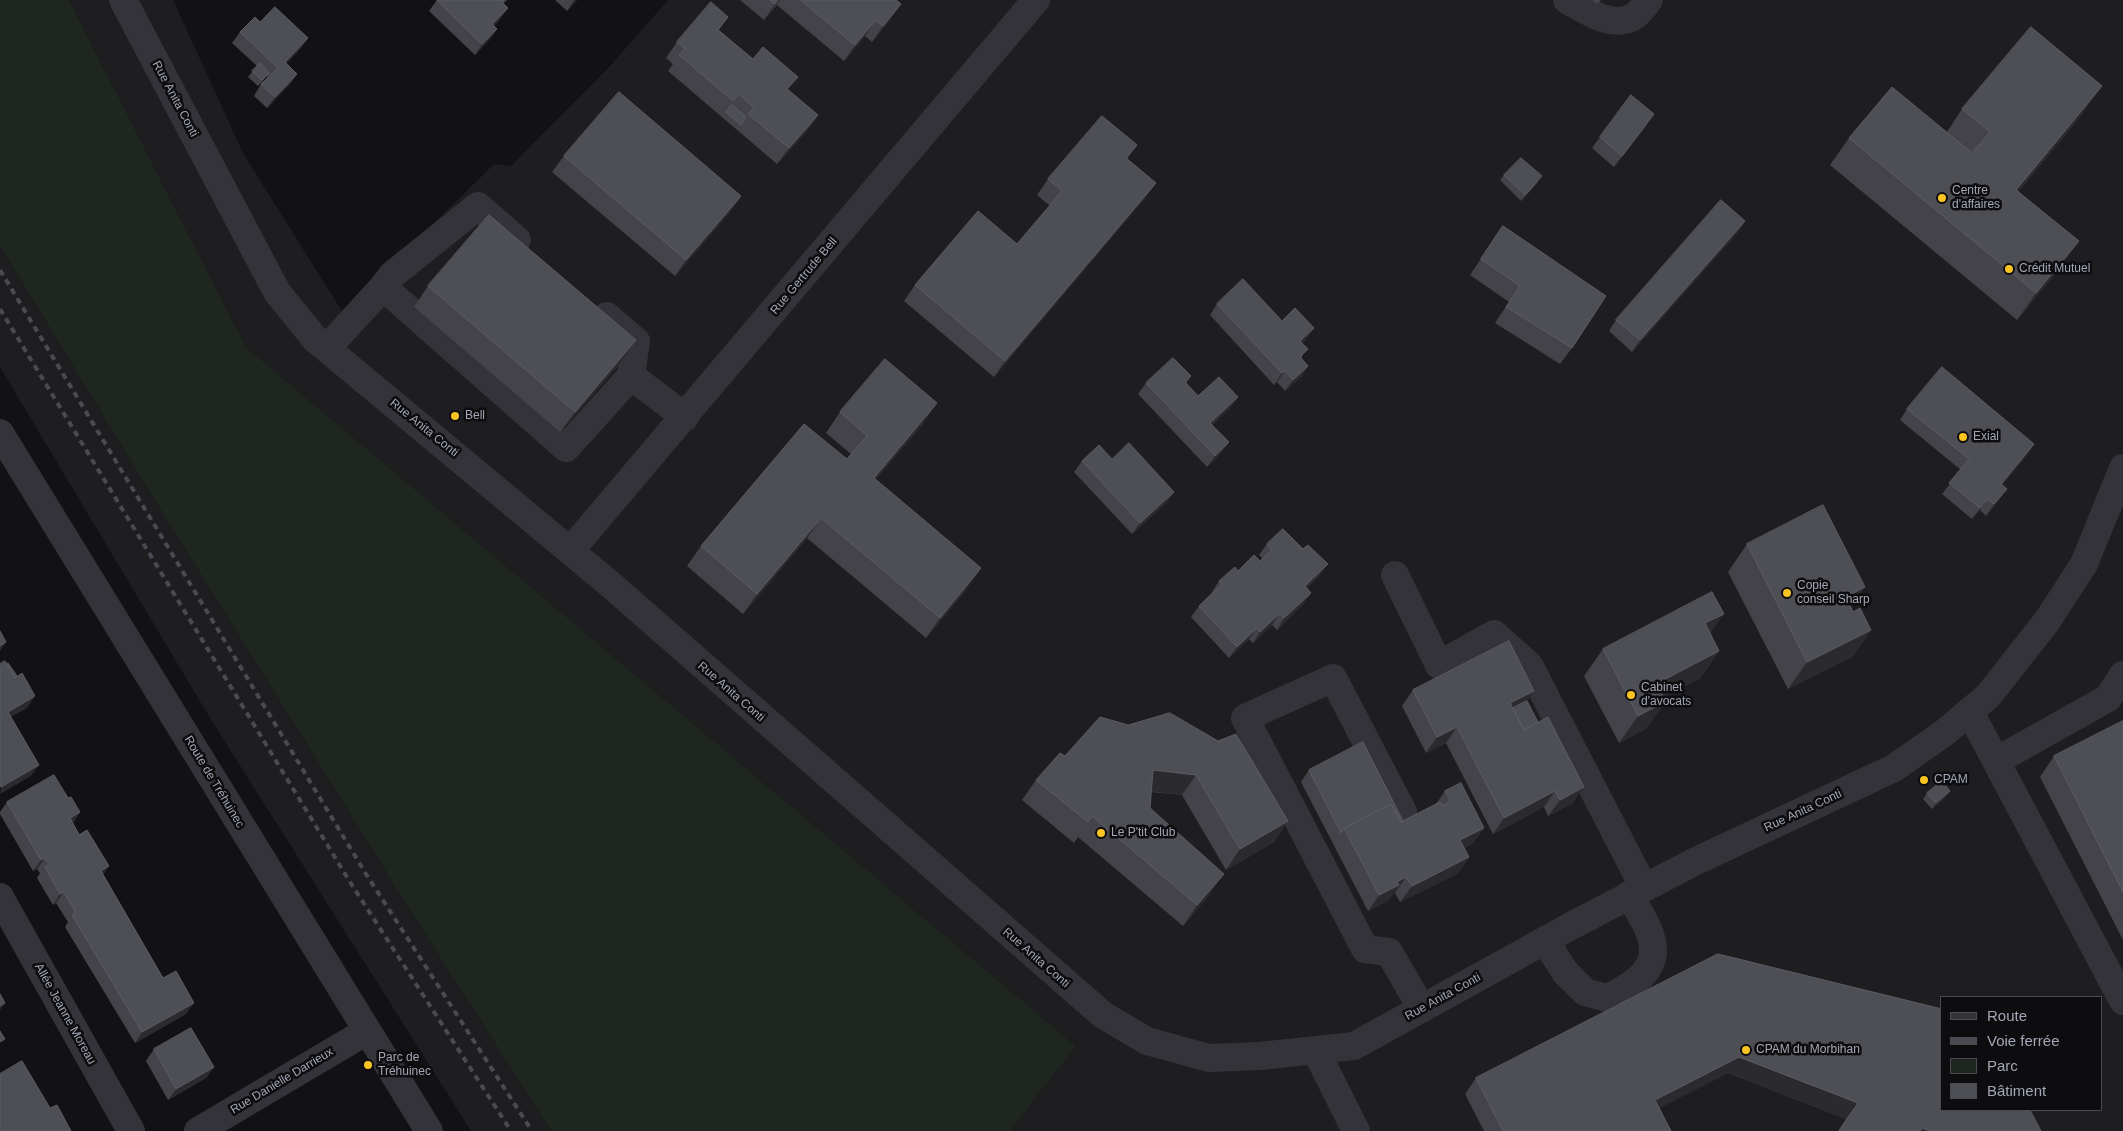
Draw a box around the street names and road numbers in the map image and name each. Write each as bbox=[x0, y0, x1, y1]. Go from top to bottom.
street label: Rue Anita Conti bbox=[149, 59, 201, 139]
street label: Rue Gertrude Bell bbox=[768, 235, 840, 317]
street label: Rue Anita Conti bbox=[387, 396, 461, 460]
street label: Rue Anita Conti bbox=[695, 659, 767, 725]
street label: Route de Tréhuinec bbox=[181, 733, 247, 831]
street label: Rue Anita Conti bbox=[1762, 787, 1844, 835]
street label: Rue Anita Conti bbox=[1000, 925, 1072, 991]
street label: Allée Jeanne Moreau bbox=[31, 961, 99, 1067]
street label: Rue Anita Conti bbox=[1403, 970, 1483, 1024]
street label: Rue Danielle Darrieux bbox=[228, 1045, 336, 1117]

